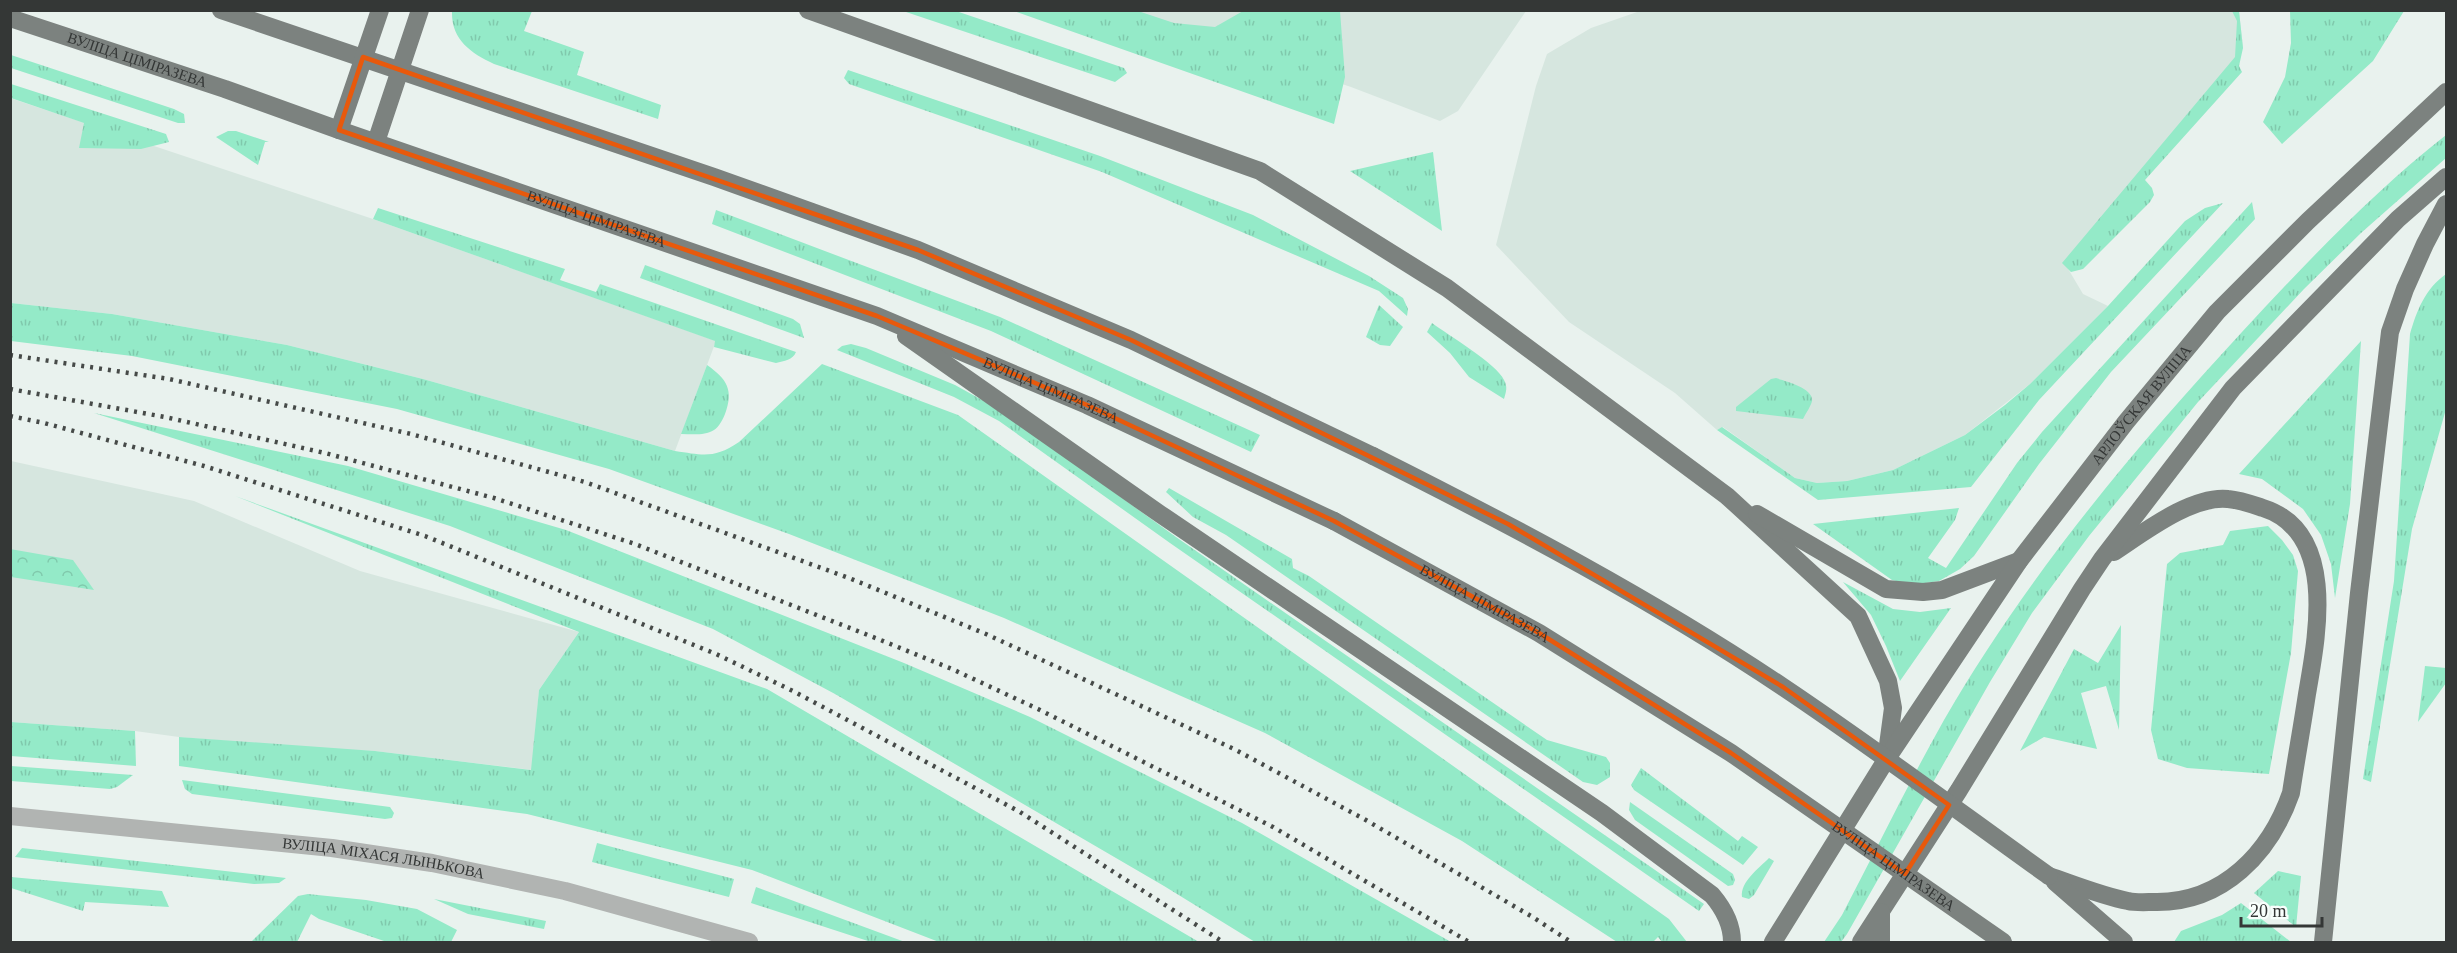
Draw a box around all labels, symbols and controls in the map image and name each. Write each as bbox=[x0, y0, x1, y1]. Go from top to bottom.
street label: ВУЛІЦА ЦІМІРАЗЕВА bbox=[65, 30, 209, 91]
street label: ВУЛІЦА ЦІМІРАЗЕВА bbox=[525, 188, 668, 250]
street label: АРЛОЎСКАЯ ВУЛІЦА bbox=[2088, 342, 2194, 468]
street label: ВУЛІЦА ЦІМІРАЗЕВА bbox=[981, 354, 1121, 427]
street label: ВУЛІЦА ЦІМІРАЗЕВА bbox=[1417, 561, 1553, 646]
street label: ВУЛІЦА ЦІМІРАЗЕВА bbox=[1829, 818, 1958, 914]
street label: ВУЛІЦА МІХАСЯ ЛЫНЬКОВА bbox=[282, 835, 486, 882]
scale bar bbox=[2241, 890, 2322, 928]
text: 20 m bbox=[2250, 901, 2287, 921]

